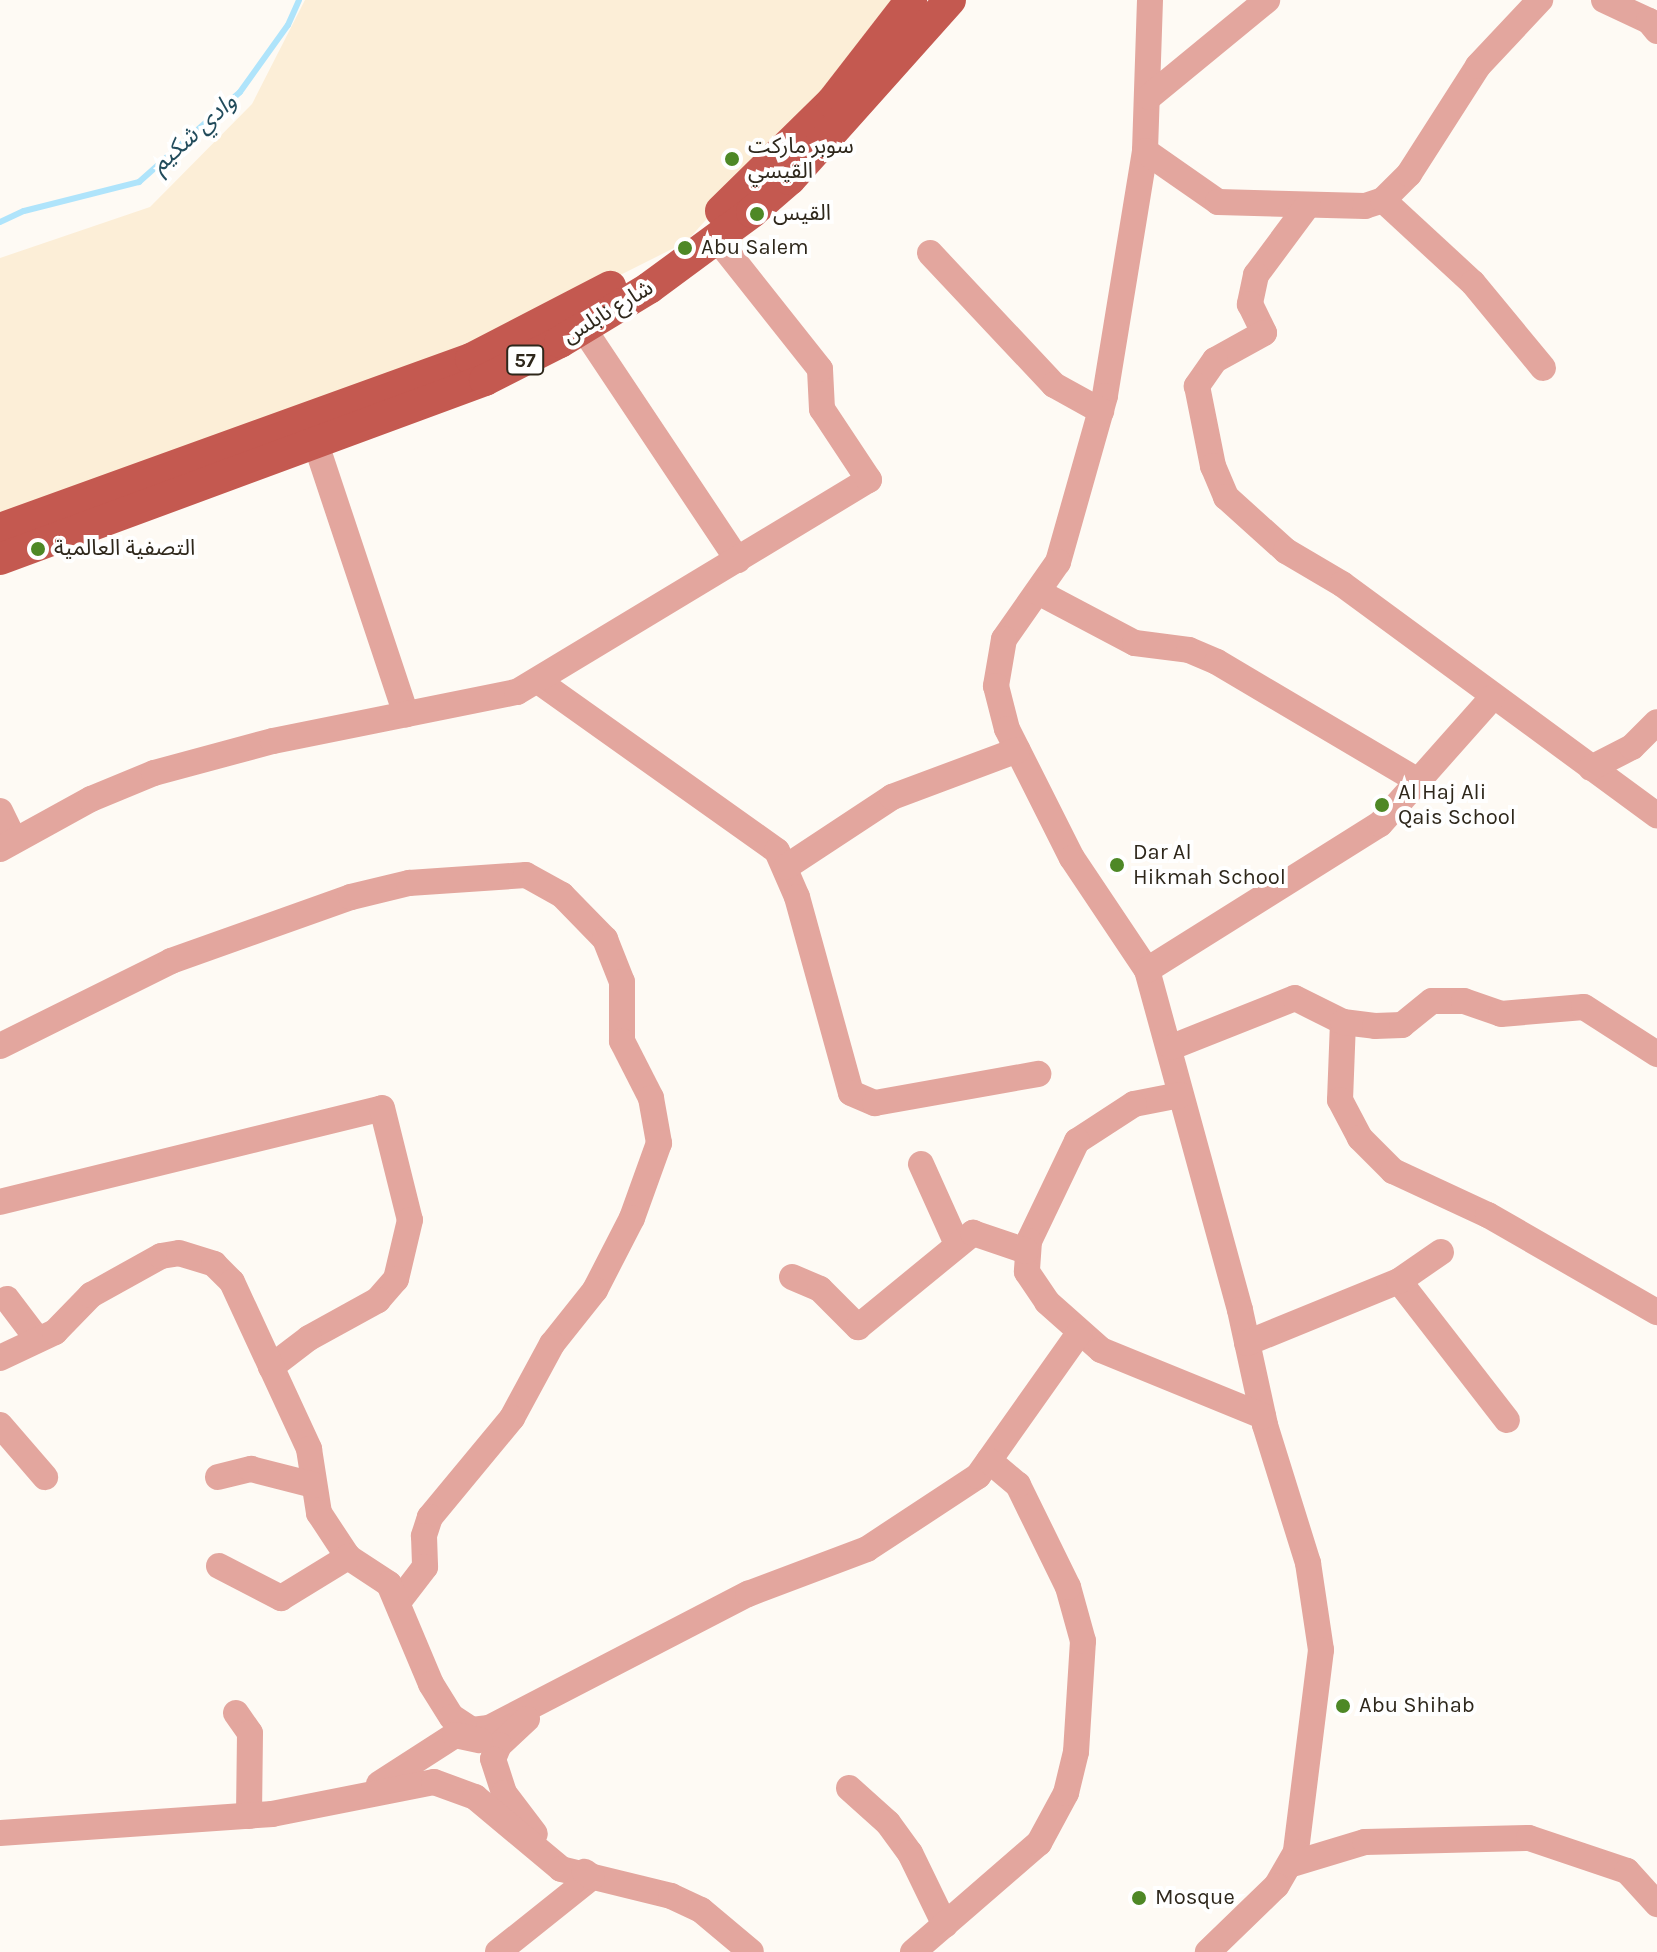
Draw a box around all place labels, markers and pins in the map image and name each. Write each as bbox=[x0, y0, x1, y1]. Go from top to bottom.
place label: سوبر ماركت القيسي bbox=[748, 133, 854, 184]
marker: سوبر ماركت القيسي bbox=[723, 150, 741, 168]
place label: القيس bbox=[773, 201, 831, 227]
marker: القيس bbox=[748, 205, 766, 223]
place label: Abu Salem bbox=[701, 235, 809, 261]
marker: Abu Salem bbox=[676, 239, 694, 257]
place label: التصفية العالمية bbox=[54, 536, 195, 562]
marker: التصفية العالمية bbox=[29, 540, 47, 558]
place label: Al Haj Ali Qais School bbox=[1398, 779, 1516, 830]
marker: Al Haj Ali Qais School bbox=[1373, 796, 1391, 814]
place label: Dar Al Hikmah School bbox=[1133, 839, 1286, 890]
marker: Dar Al Hikmah School bbox=[1108, 856, 1126, 874]
place label: Abu Shihab bbox=[1359, 1693, 1475, 1719]
marker: Abu Shihab bbox=[1334, 1697, 1352, 1715]
place label: Mosque bbox=[1155, 1885, 1235, 1911]
marker: Mosque bbox=[1130, 1889, 1148, 1907]

